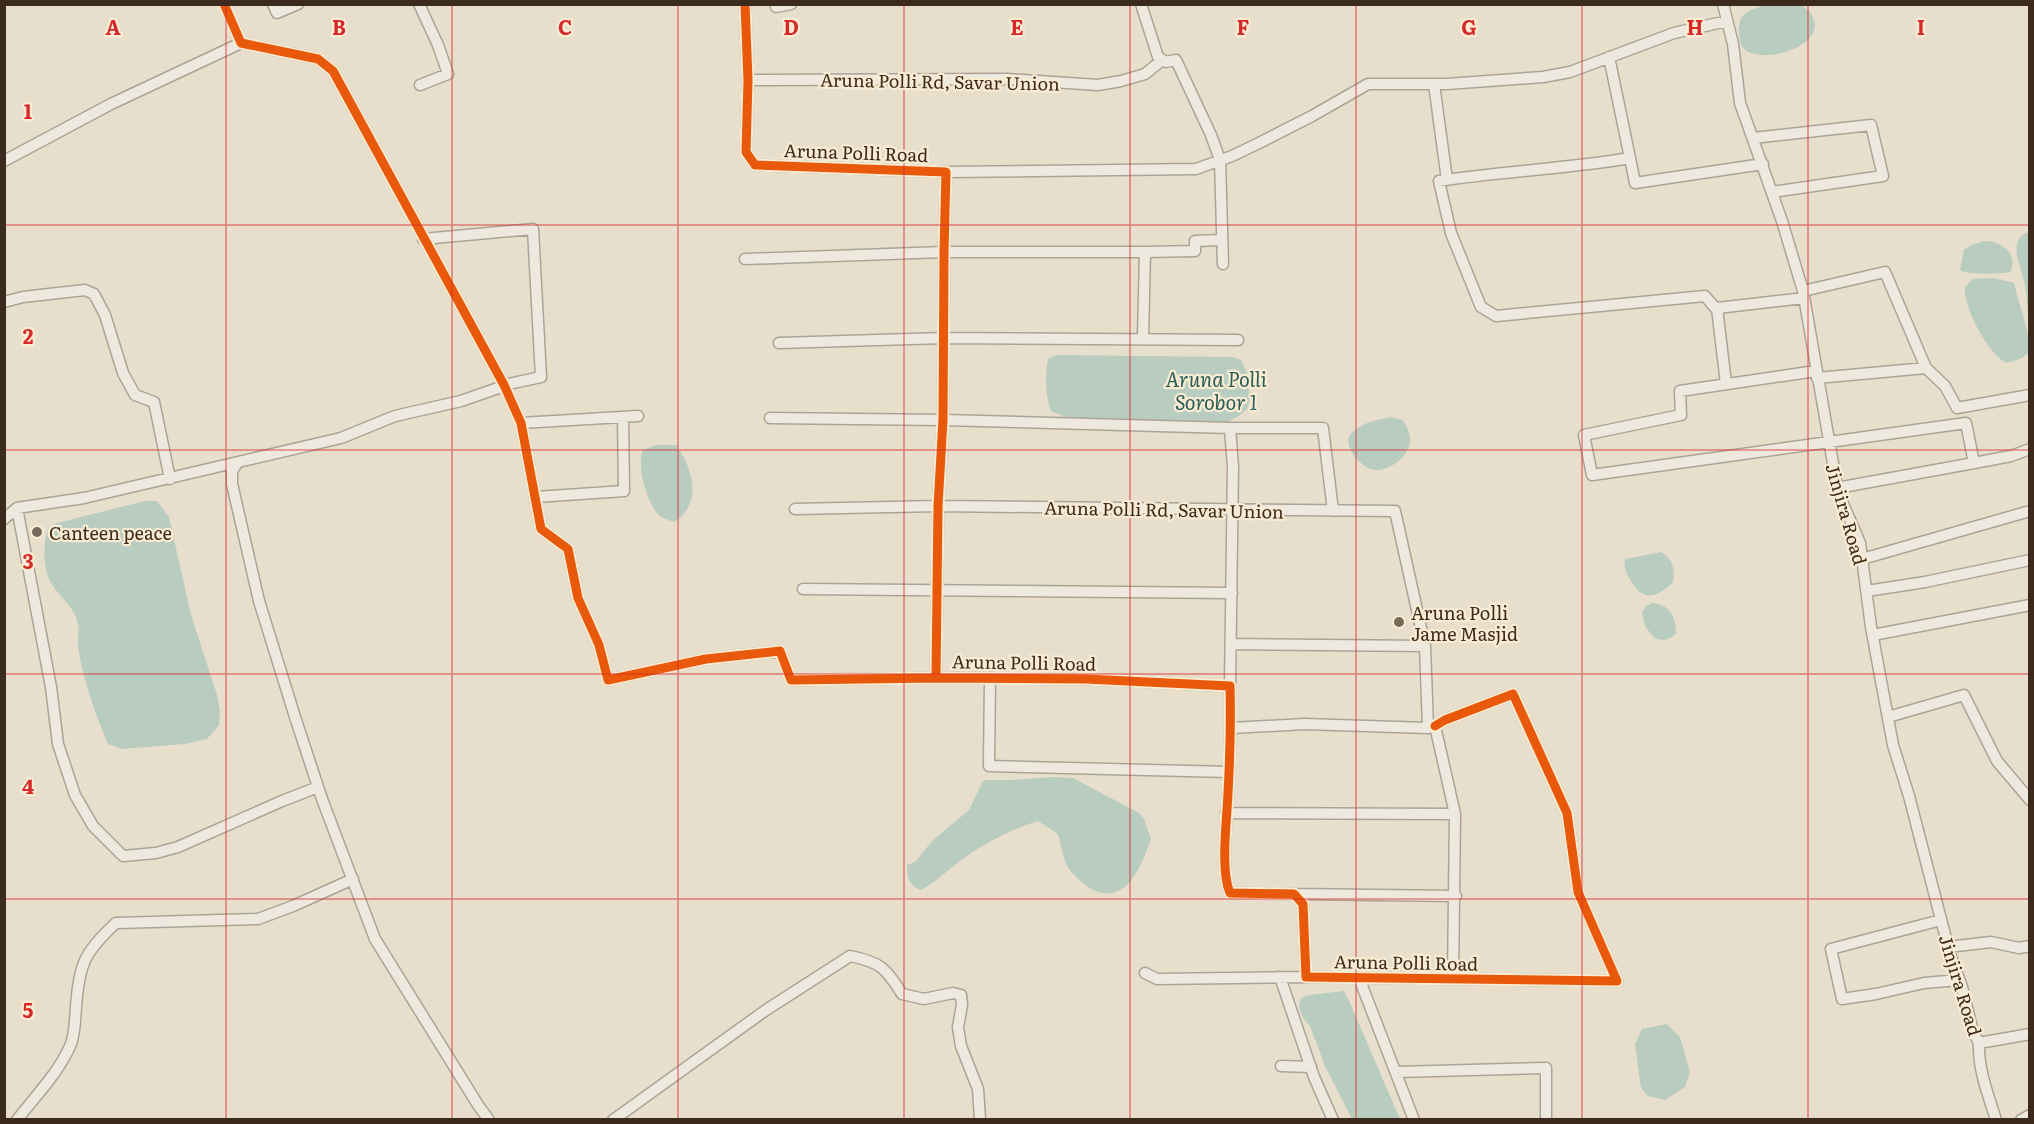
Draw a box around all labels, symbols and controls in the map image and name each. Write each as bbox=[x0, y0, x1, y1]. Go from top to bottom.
text: A bbox=[105, 11, 121, 41]
text: B bbox=[332, 11, 346, 41]
text: C bbox=[558, 11, 572, 41]
text: D bbox=[783, 11, 799, 41]
text: E bbox=[1010, 11, 1024, 41]
text: F bbox=[1237, 11, 1250, 41]
text: G bbox=[1461, 11, 1477, 41]
text: H bbox=[1687, 11, 1703, 41]
text: I bbox=[1917, 11, 1925, 41]
street label: Aruna Polli Rd, Savar Union bbox=[820, 65, 1060, 97]
text: 1 bbox=[24, 95, 32, 125]
street label: Aruna Polli Road bbox=[783, 136, 929, 168]
text: 2 bbox=[23, 320, 34, 350]
water label: Aruna Polli Sorobor 1 bbox=[1165, 363, 1267, 416]
street label: Jinjira Road bbox=[1820, 460, 1874, 568]
street label: Aruna Polli Rd, Savar Union bbox=[1044, 493, 1284, 525]
place label: Canteen peace bbox=[49, 519, 172, 546]
marker: Canteen peace bbox=[30, 525, 44, 539]
text: 3 bbox=[22, 545, 34, 575]
place label: Aruna Polli Jame Masjid bbox=[1411, 599, 1518, 647]
marker: Aruna Polli Jame Masjid bbox=[1392, 615, 1406, 629]
street label: Aruna Polli Road bbox=[952, 647, 1096, 677]
text: 4 bbox=[22, 770, 34, 800]
street label: Jinjira Road bbox=[1933, 931, 1989, 1039]
street label: Aruna Polli Road bbox=[1334, 947, 1478, 977]
text: 5 bbox=[23, 994, 34, 1024]

